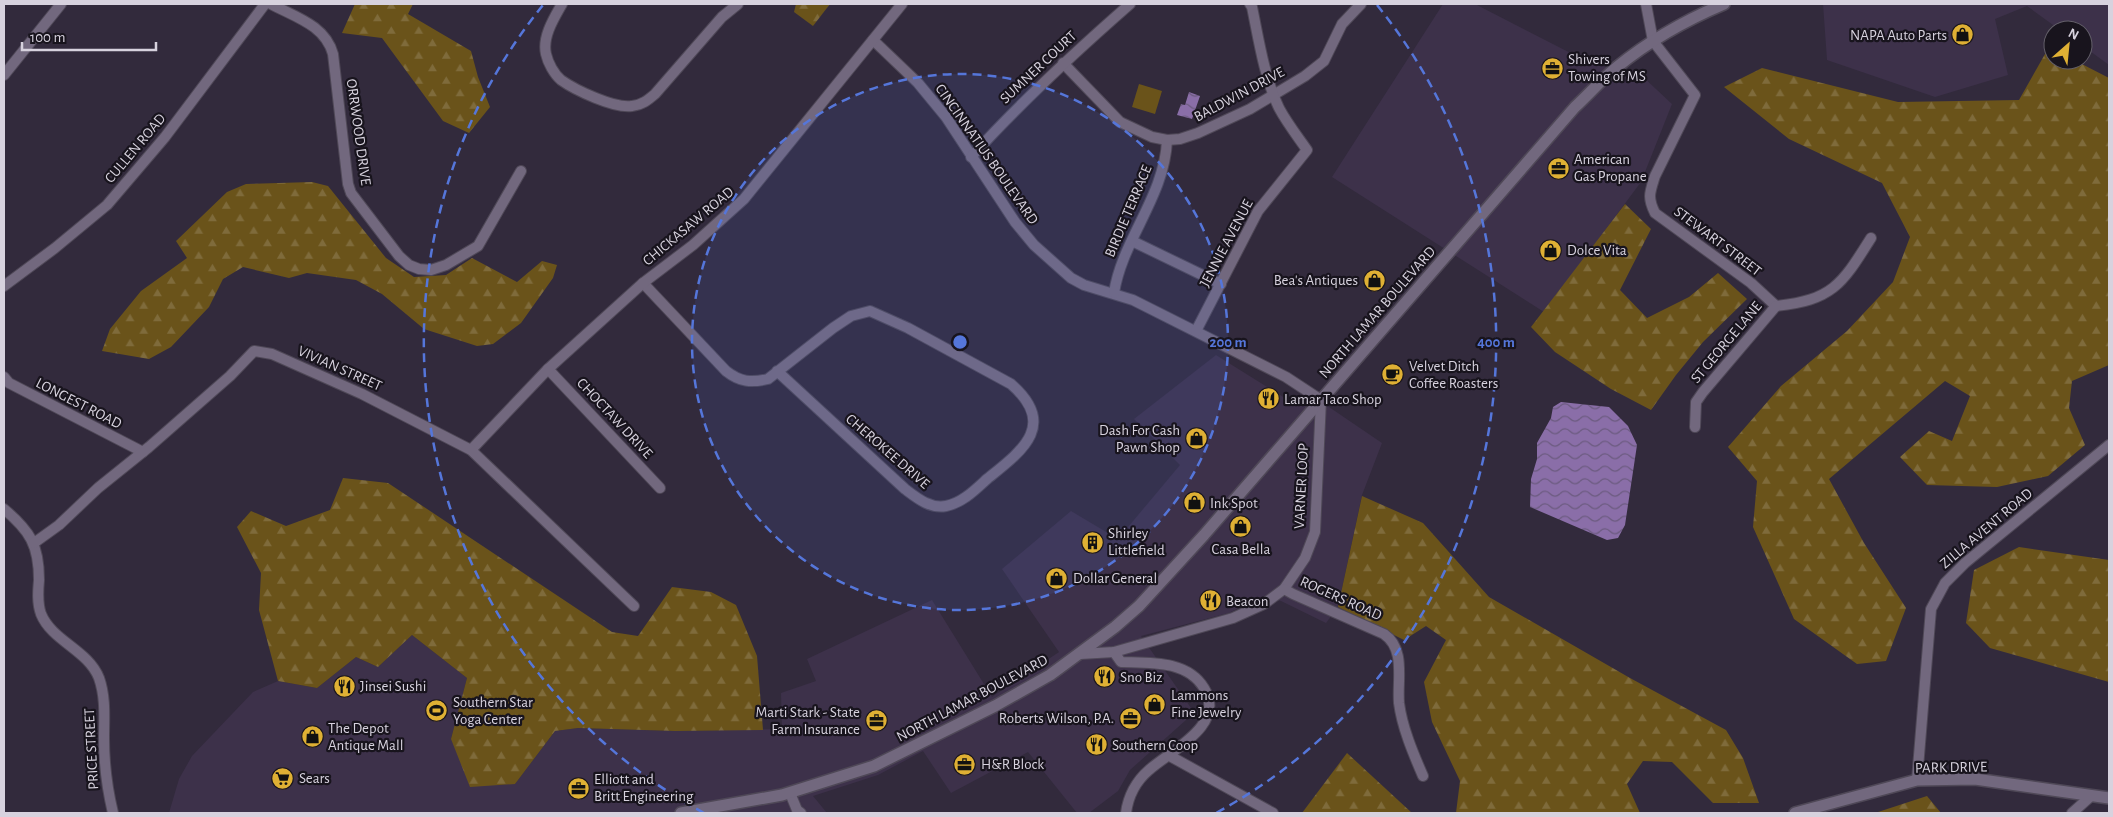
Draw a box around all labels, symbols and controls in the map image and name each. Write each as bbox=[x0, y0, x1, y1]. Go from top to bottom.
scale bar bbox=[22, 20, 156, 52]
north arrow bbox=[2043, 20, 2093, 70]
shop icon: NAPA Auto Parts bbox=[1951, 23, 1975, 47]
text: N bbox=[2066, 26, 2081, 43]
street label: SUMNER COURT bbox=[997, 28, 1080, 106]
place label: NAPA Auto Parts bbox=[1850, 28, 1947, 43]
text: 100 m bbox=[30, 30, 65, 45]
place label: Shivers Towing of MS bbox=[1568, 52, 1646, 84]
office icon: Shivers Towing of MS bbox=[1540, 56, 1564, 80]
street label: BALDWIN DRIVE bbox=[1192, 64, 1287, 125]
street label: ORRWOOD DRIVE bbox=[344, 78, 373, 186]
street label: CINCINNATIUS BOULEVARD bbox=[932, 81, 1041, 227]
street label: CULLEN ROAD bbox=[102, 111, 169, 186]
place label: American Gas Propane bbox=[1574, 152, 1647, 184]
office icon: American Gas Propane bbox=[1546, 156, 1570, 180]
street label: BIRDIE TERRACE bbox=[1102, 163, 1155, 259]
street label: CHICKASAW ROAD bbox=[640, 184, 737, 269]
street label: JENNIE AVENUE bbox=[1197, 197, 1256, 290]
street label: STEWART STREET bbox=[1671, 204, 1765, 279]
shop icon: Dolce Vita bbox=[1539, 238, 1563, 262]
street label: NORTH LAMAR BOULEVARD bbox=[1316, 243, 1439, 381]
place label: Dolce Vita bbox=[1567, 243, 1627, 258]
shop icon: Bea's Antiques bbox=[1362, 268, 1386, 292]
place label: Bea's Antiques bbox=[1274, 273, 1358, 288]
street label: ST GEORGE LANE bbox=[1688, 299, 1765, 386]
centre of rings bbox=[951, 333, 969, 351]
text: 200 m bbox=[1209, 335, 1247, 350]
text: 400 m bbox=[1477, 335, 1515, 350]
street label: VIVIAN STREET bbox=[295, 343, 385, 394]
place label: Velvet Ditch Coffee Roasters bbox=[1409, 359, 1498, 391]
cafe icon: Velvet Ditch Coffee Roasters bbox=[1381, 363, 1405, 387]
street label: LONGEST ROAD bbox=[33, 375, 124, 432]
street label: CHOCTAW DRIVE bbox=[574, 375, 655, 461]
restaurant icon: Lamar Taco Shop bbox=[1256, 387, 1280, 411]
place label: Lamar Taco Shop bbox=[1284, 392, 1382, 407]
street label: CHEROKEE DRIVE bbox=[843, 411, 932, 492]
place label: Dash For Cash Pawn Shop bbox=[1099, 423, 1180, 455]
shop icon: Dash For Cash Pawn Shop bbox=[1184, 427, 1208, 451]
street label: VARNER LOOP bbox=[1292, 443, 1311, 529]
street label: ZILLA AVENT ROAD bbox=[1937, 485, 2036, 571]
shop icon: Ink Spot bbox=[1182, 491, 1206, 515]
place label: Ink Spot bbox=[1210, 496, 1258, 511]
shop icon: Casa Bella bbox=[1229, 514, 1253, 538]
place label: Shirley Littlefield bbox=[1108, 526, 1165, 558]
building icon: Shirley Littlefield bbox=[1080, 530, 1104, 554]
place label: Casa Bella bbox=[1212, 542, 1270, 557]
shop icon: Dollar General bbox=[1045, 566, 1069, 590]
place label: Dollar General bbox=[1073, 571, 1157, 586]
street label: ROGERS ROAD bbox=[1298, 574, 1384, 623]
restaurant icon: Beacon bbox=[1198, 589, 1222, 613]
place label: Beacon bbox=[1226, 594, 1268, 609]
street label: NORTH LAMAR BOULEVARD bbox=[894, 652, 1051, 745]
restaurant icon: Sno Biz bbox=[1092, 665, 1116, 689]
place label: Sno Biz bbox=[1120, 670, 1162, 685]
restaurant icon: Jinsei Sushi bbox=[332, 674, 356, 698]
place label: Jinsei Sushi bbox=[360, 679, 426, 694]
place label: Lammons Fine Jewelry bbox=[1171, 688, 1242, 720]
shop icon: Lammons Fine Jewelry bbox=[1143, 692, 1167, 716]
place label: Southern Star Yoga Center bbox=[453, 695, 533, 727]
sports icon: Southern Star Yoga Center bbox=[425, 699, 449, 723]
place label: Marti Stark - State Farm Insurance bbox=[756, 705, 860, 737]
office icon: Roberts Wilson, P.A. bbox=[1118, 706, 1142, 730]
street label: PRICE STREET bbox=[82, 707, 101, 790]
office icon: Marti Stark - State Farm Insurance bbox=[864, 709, 888, 733]
place label: Roberts Wilson, P.A. bbox=[999, 711, 1114, 726]
place label: The Depot Antique Mall bbox=[328, 721, 403, 753]
shop icon: The Depot Antique Mall bbox=[300, 725, 324, 749]
restaurant icon: Southern Coop bbox=[1084, 733, 1108, 757]
place label: Southern Coop bbox=[1112, 738, 1198, 753]
office icon: H&R Block bbox=[953, 752, 977, 776]
place label: H&R Block bbox=[981, 757, 1044, 772]
street label: PARK DRIVE bbox=[1915, 759, 1987, 776]
supermarket icon: Sears bbox=[271, 766, 295, 790]
place label: Sears bbox=[299, 771, 330, 786]
place label: Elliott and Britt Engineering bbox=[594, 772, 694, 804]
office icon: Elliott and Britt Engineering bbox=[566, 776, 590, 800]

